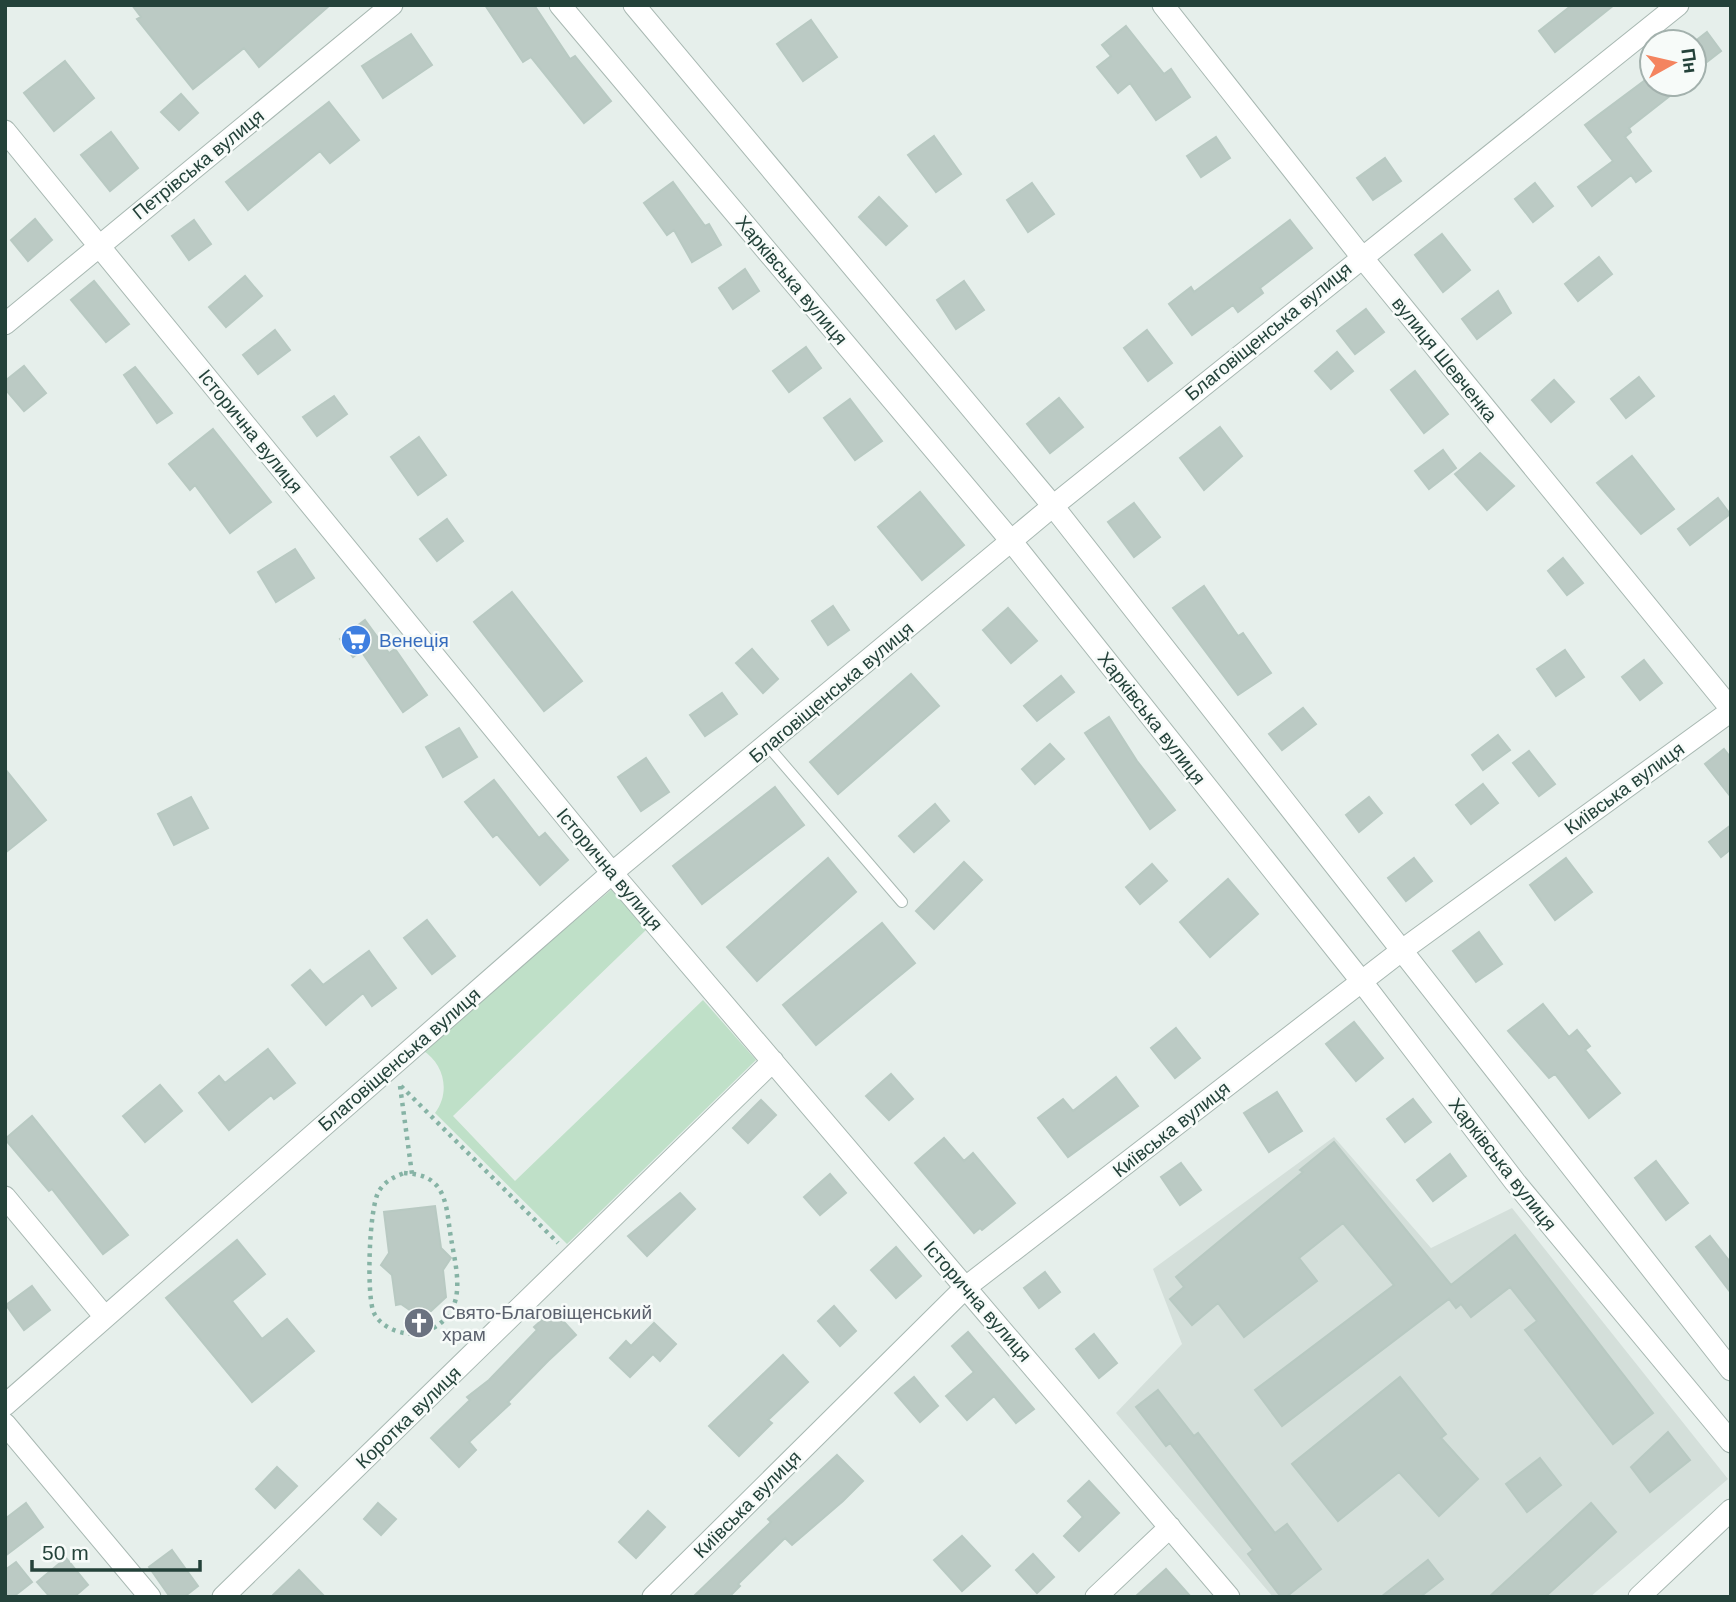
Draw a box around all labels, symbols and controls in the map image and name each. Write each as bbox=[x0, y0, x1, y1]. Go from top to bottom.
north arrow bbox=[1638, 28, 1708, 98]
text: Пн bbox=[1677, 47, 1701, 75]
street label: Петрівська вулиця bbox=[129, 105, 268, 224]
street label: Харківська вулиця bbox=[732, 212, 852, 349]
street label: Благовіщенська вулиця bbox=[1181, 258, 1356, 405]
street label: вулиця Шевченка bbox=[1388, 293, 1502, 426]
street label: Історична вулиця bbox=[194, 365, 307, 497]
street label: Благовіщенська вулиця bbox=[745, 618, 918, 767]
supermarket icon: Венеція bbox=[339, 623, 373, 657]
place label: Венеція bbox=[379, 630, 449, 651]
street label: Харківська вулиця bbox=[1094, 648, 1210, 789]
street label: Київська вулиця bbox=[1560, 738, 1688, 839]
street label: Історична вулиця bbox=[552, 804, 667, 935]
street label: Благовіщенська вулиця bbox=[314, 983, 484, 1135]
street label: Київська вулиця bbox=[1109, 1077, 1234, 1182]
street label: Харківська вулиця bbox=[1445, 1094, 1561, 1235]
street label: Історична вулиця bbox=[920, 1237, 1036, 1366]
place label: Свято-Благовіщенський храм bbox=[442, 1302, 652, 1345]
church icon: Свято-Благовіщенський храм bbox=[402, 1306, 436, 1340]
street label: Коротка вулиця bbox=[352, 1362, 465, 1473]
street label: Київська вулиця bbox=[690, 1447, 805, 1562]
scale bar bbox=[32, 1528, 200, 1572]
text: 50 m bbox=[42, 1541, 89, 1564]

